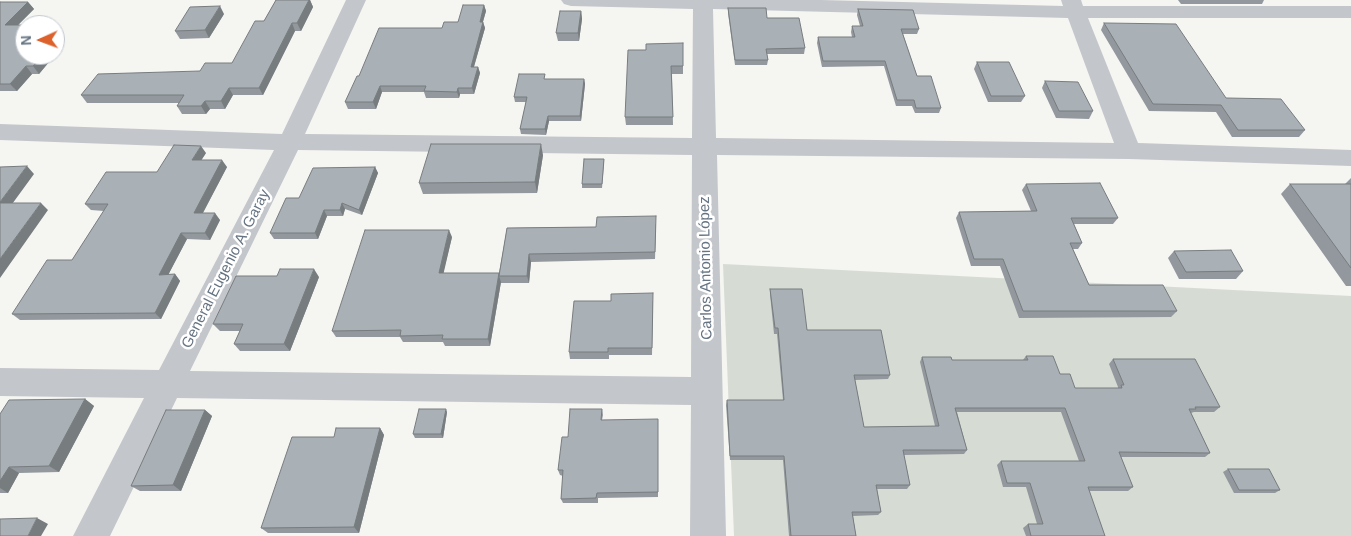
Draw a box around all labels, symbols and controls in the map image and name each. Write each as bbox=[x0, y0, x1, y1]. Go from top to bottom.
north arrow bbox=[15, 15, 65, 65]
text: N bbox=[18, 35, 34, 46]
street label: General Eugenio A. Garay bbox=[178, 187, 274, 351]
street label: Carlos Antonio López bbox=[696, 196, 716, 340]

